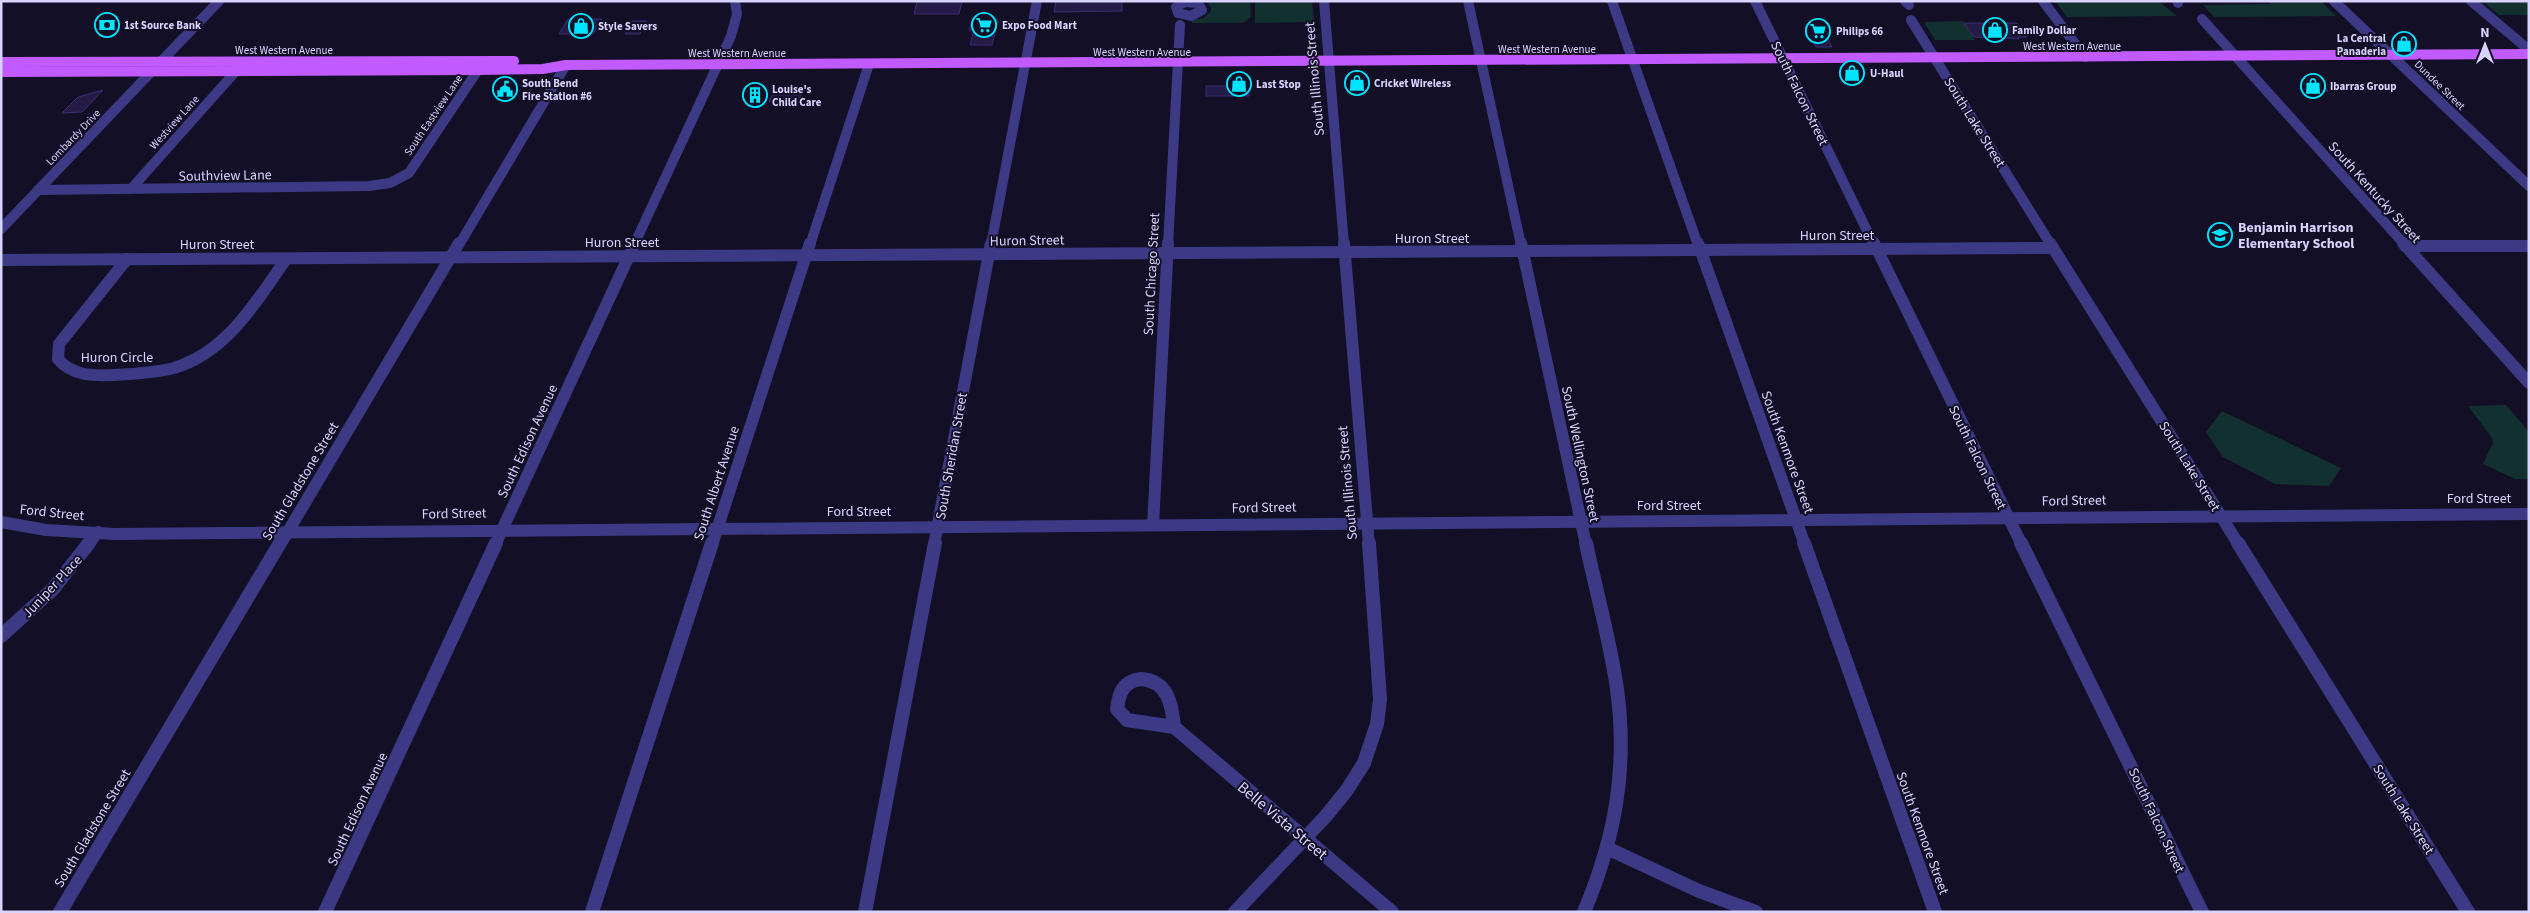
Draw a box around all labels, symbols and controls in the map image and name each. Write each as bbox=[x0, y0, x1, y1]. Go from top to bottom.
bank icon: 1st Source Bank bbox=[94, 12, 120, 38]
supermarket icon: Expo Food Mart bbox=[971, 12, 997, 38]
shop icon: Style Savers bbox=[568, 13, 594, 39]
shop icon: Family Dollar bbox=[1982, 17, 2008, 43]
place label: 1st Source Bank bbox=[124, 18, 201, 33]
place label: Expo Food Mart bbox=[1002, 18, 1078, 33]
supermarket icon: Philips 66 bbox=[1805, 18, 1831, 44]
place label: Style Savers bbox=[598, 19, 657, 34]
north arrow bbox=[2460, 20, 2510, 70]
street label: South Illinois Street bbox=[1300, 21, 1330, 137]
place label: Family Dollar bbox=[2012, 23, 2077, 38]
text: N bbox=[2480, 23, 2490, 43]
place label: Philips 66 bbox=[1836, 24, 1883, 39]
place label: La Central Panaderia bbox=[2337, 31, 2387, 59]
shop icon: La Central Panaderia bbox=[2391, 31, 2417, 57]
street label: South Falcon Street bbox=[1765, 38, 1833, 149]
street label: West Western Avenue bbox=[2023, 39, 2121, 54]
street label: West Western Avenue bbox=[1498, 42, 1596, 57]
street label: West Western Avenue bbox=[235, 43, 333, 58]
street label: West Western Avenue bbox=[1093, 45, 1191, 60]
street label: West Western Avenue bbox=[688, 46, 786, 61]
street label: Dundee Street bbox=[2411, 57, 2469, 114]
shop icon: U-Haul bbox=[1839, 60, 1865, 86]
place label: U-Haul bbox=[1870, 66, 1904, 81]
shop icon: Cricket Wireless bbox=[1344, 70, 1370, 96]
street label: South Eastview Lane bbox=[401, 71, 466, 159]
shop icon: Last Stop bbox=[1226, 71, 1252, 97]
street label: South Lake Street bbox=[1938, 73, 2010, 172]
shop icon: Ibarras Group bbox=[2300, 73, 2326, 99]
public building icon: South Bend Fire Station #6 bbox=[492, 76, 518, 102]
place label: South Bend Fire Station #6 bbox=[522, 76, 592, 104]
place label: Cricket Wireless bbox=[1374, 76, 1451, 91]
place label: Last Stop bbox=[1256, 77, 1301, 92]
place label: Ibarras Group bbox=[2330, 79, 2397, 94]
building icon: Louise's Child Care bbox=[742, 82, 768, 108]
place label: Louise's Child Care bbox=[772, 82, 822, 110]
street label: Westview Lane bbox=[146, 92, 203, 153]
street label: Lombardy Drive bbox=[43, 106, 104, 169]
street label: South Kentucky Street bbox=[2323, 137, 2426, 248]
street label: Southview Lane bbox=[178, 165, 272, 187]
street label: South Chicago Street bbox=[1139, 212, 1165, 336]
place label: Benjamin Harrison Elementary School bbox=[2238, 218, 2354, 254]
school or university icon: Benjamin Harrison Elementary School bbox=[2207, 222, 2233, 248]
street label: Huron Street bbox=[1800, 226, 1875, 246]
street label: Huron Street bbox=[1395, 229, 1470, 249]
street label: Huron Street bbox=[990, 230, 1065, 252]
street label: Huron Street bbox=[585, 233, 660, 253]
street label: Huron Street bbox=[180, 235, 255, 255]
street label: Huron Circle bbox=[81, 348, 153, 368]
street label: South Edison Avenue bbox=[493, 381, 563, 502]
street label: South Wellington Street bbox=[1556, 384, 1604, 524]
street label: South Kenmore Street bbox=[1756, 388, 1819, 517]
street label: South Sheridan Street bbox=[931, 391, 973, 521]
street label: South Falcon Street bbox=[1943, 402, 2011, 513]
street label: South Lake Street bbox=[2153, 417, 2225, 516]
street label: South Gladstone Street bbox=[258, 418, 344, 545]
street label: South Albert Avenue bbox=[689, 423, 745, 543]
street label: South Illinois Street bbox=[1333, 425, 1363, 541]
street label: Ford Street bbox=[2447, 489, 2512, 509]
street label: Ford Street bbox=[2042, 490, 2107, 512]
street label: Ford Street bbox=[1637, 496, 1702, 516]
street label: Ford Street bbox=[1232, 497, 1297, 519]
street label: Ford Street bbox=[19, 500, 85, 526]
street label: Ford Street bbox=[827, 502, 892, 522]
street label: Ford Street bbox=[422, 503, 487, 525]
street label: Juniper Place bbox=[18, 551, 87, 623]
street label: South Edison Avenue bbox=[323, 749, 393, 870]
street label: South Lake Street bbox=[2367, 760, 2439, 859]
street label: South Falcon Street bbox=[2123, 764, 2189, 877]
street label: South Gladstone Street bbox=[50, 765, 136, 892]
street label: South Kenmore Street bbox=[1891, 769, 1954, 898]
street label: Belle Vista Street bbox=[1233, 776, 1333, 865]

